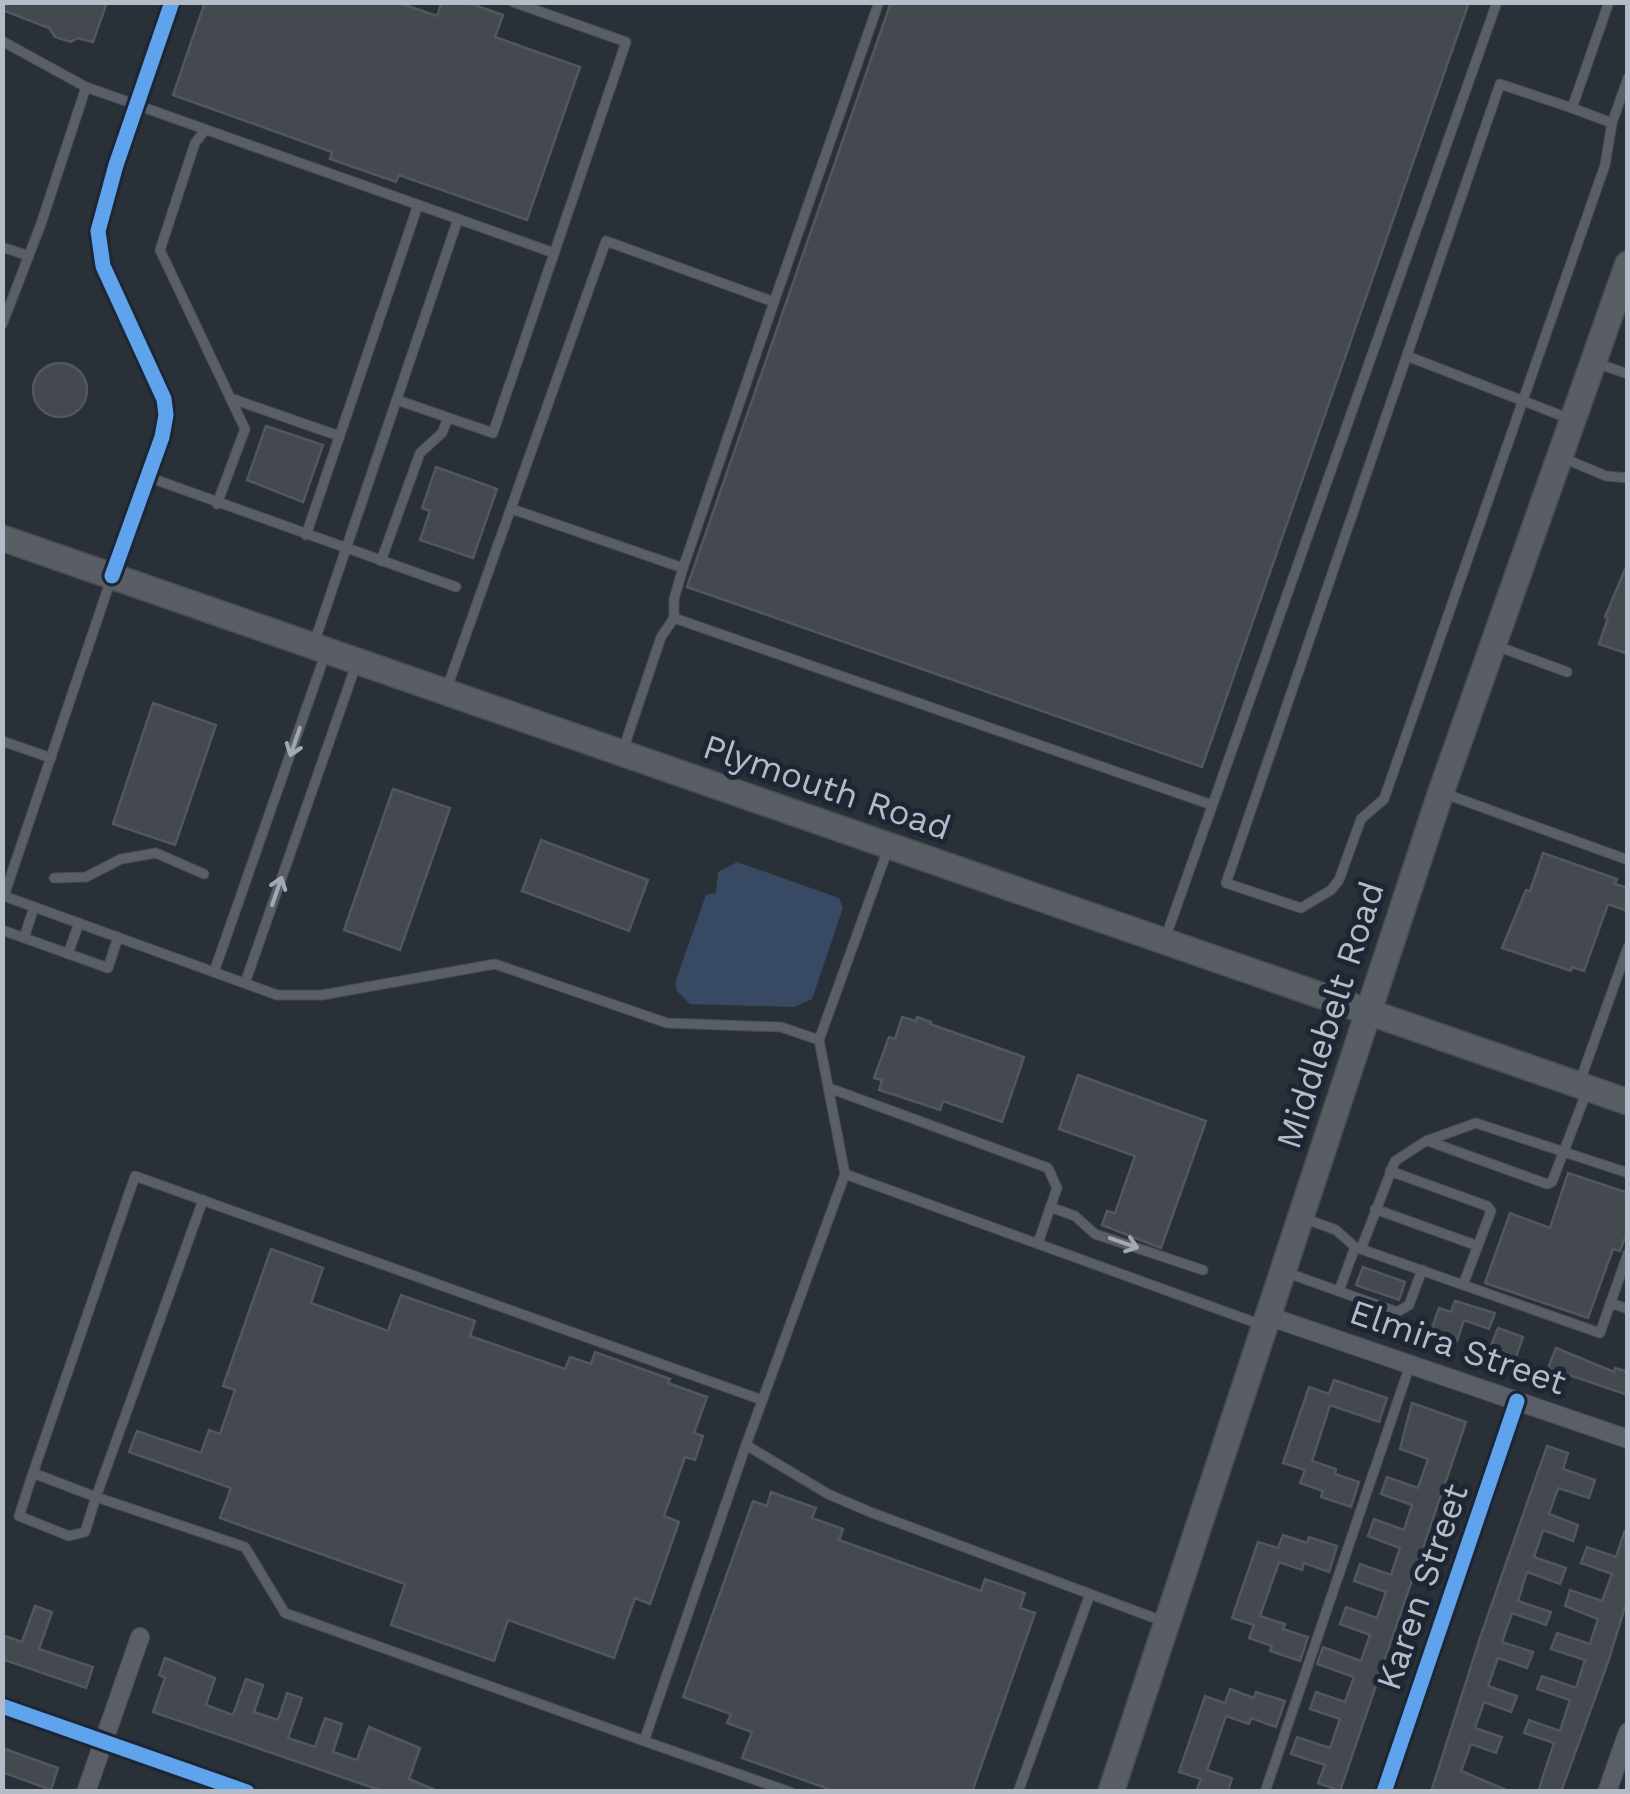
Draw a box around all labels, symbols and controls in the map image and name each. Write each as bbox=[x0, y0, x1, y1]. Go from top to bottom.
one-way arrow bbox=[285, 725, 303, 756]
street label: Plymouth Road bbox=[698, 725, 956, 849]
one-way arrow bbox=[269, 876, 287, 907]
street label: Middlebelt Road bbox=[1267, 876, 1393, 1154]
one-way arrow bbox=[1107, 1236, 1139, 1254]
street label: Elmira Street bbox=[1344, 1290, 1572, 1404]
street label: Karen Street bbox=[1367, 1478, 1477, 1696]

